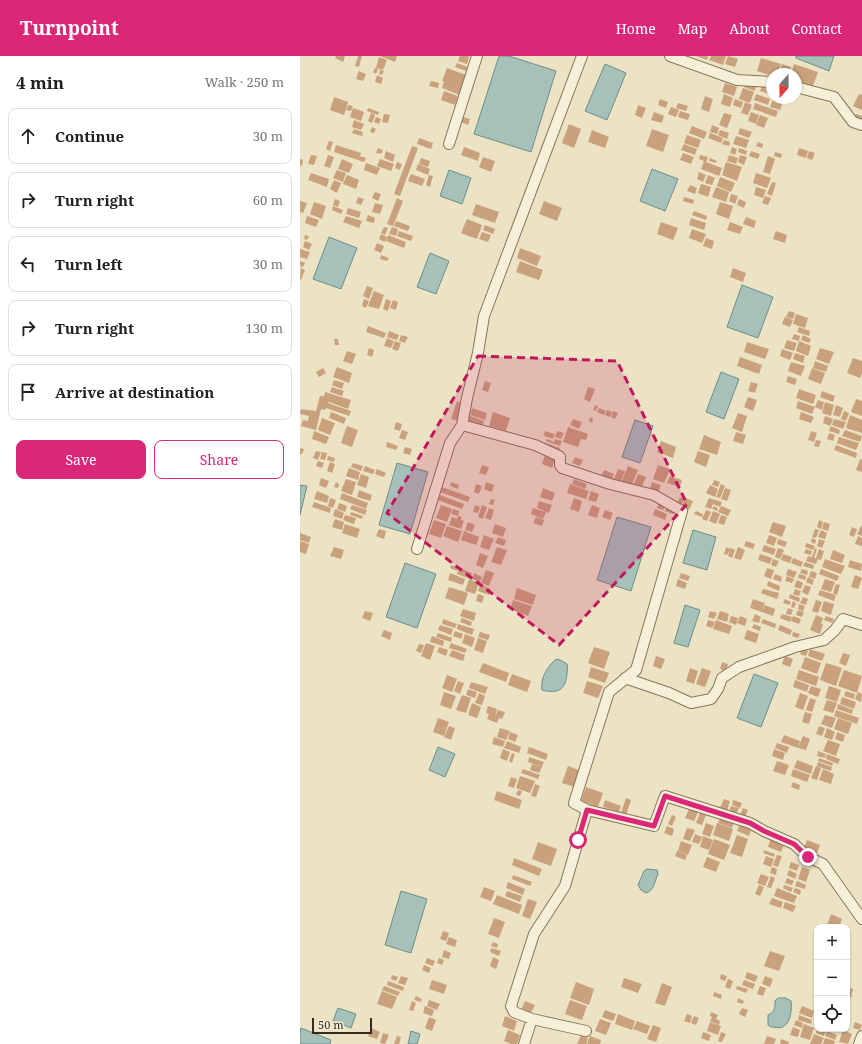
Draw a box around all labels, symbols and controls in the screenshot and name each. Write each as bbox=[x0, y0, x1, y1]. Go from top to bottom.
text: Turnpoint bbox=[20, 15, 119, 41]
text: Home bbox=[616, 19, 656, 38]
text: Map bbox=[678, 19, 707, 38]
text: About bbox=[729, 19, 770, 38]
text: Contact bbox=[792, 19, 842, 38]
north arrow bbox=[766, 68, 802, 104]
text: 4 min bbox=[16, 71, 64, 94]
text: Walk · 250 m bbox=[205, 73, 284, 91]
icon: ahead bbox=[17, 125, 39, 147]
text: Continue bbox=[55, 126, 124, 146]
text: 30 m bbox=[253, 127, 283, 145]
icon: right bbox=[17, 189, 39, 211]
text: Turn right bbox=[55, 190, 134, 210]
text: 60 m bbox=[253, 191, 283, 209]
icon: left bbox=[17, 253, 39, 275]
text: Turn left bbox=[55, 254, 123, 274]
text: 30 m bbox=[253, 255, 283, 273]
icon: right bbox=[17, 317, 39, 339]
text: Turn right bbox=[55, 318, 134, 338]
text: 130 m bbox=[246, 319, 283, 337]
icon: arrive bbox=[17, 381, 39, 403]
text: Arrive at destination bbox=[55, 382, 214, 402]
button: Save bbox=[16, 440, 146, 479]
button: Share bbox=[154, 440, 284, 479]
route start bbox=[569, 831, 587, 849]
route end bbox=[799, 848, 817, 866]
map controls bbox=[814, 924, 850, 1032]
button: + bbox=[814, 924, 850, 960]
button: − bbox=[814, 960, 850, 996]
button: locate bbox=[814, 996, 850, 1032]
scale bar bbox=[312, 1016, 372, 1035]
text: 50 m bbox=[318, 1017, 344, 1032]

